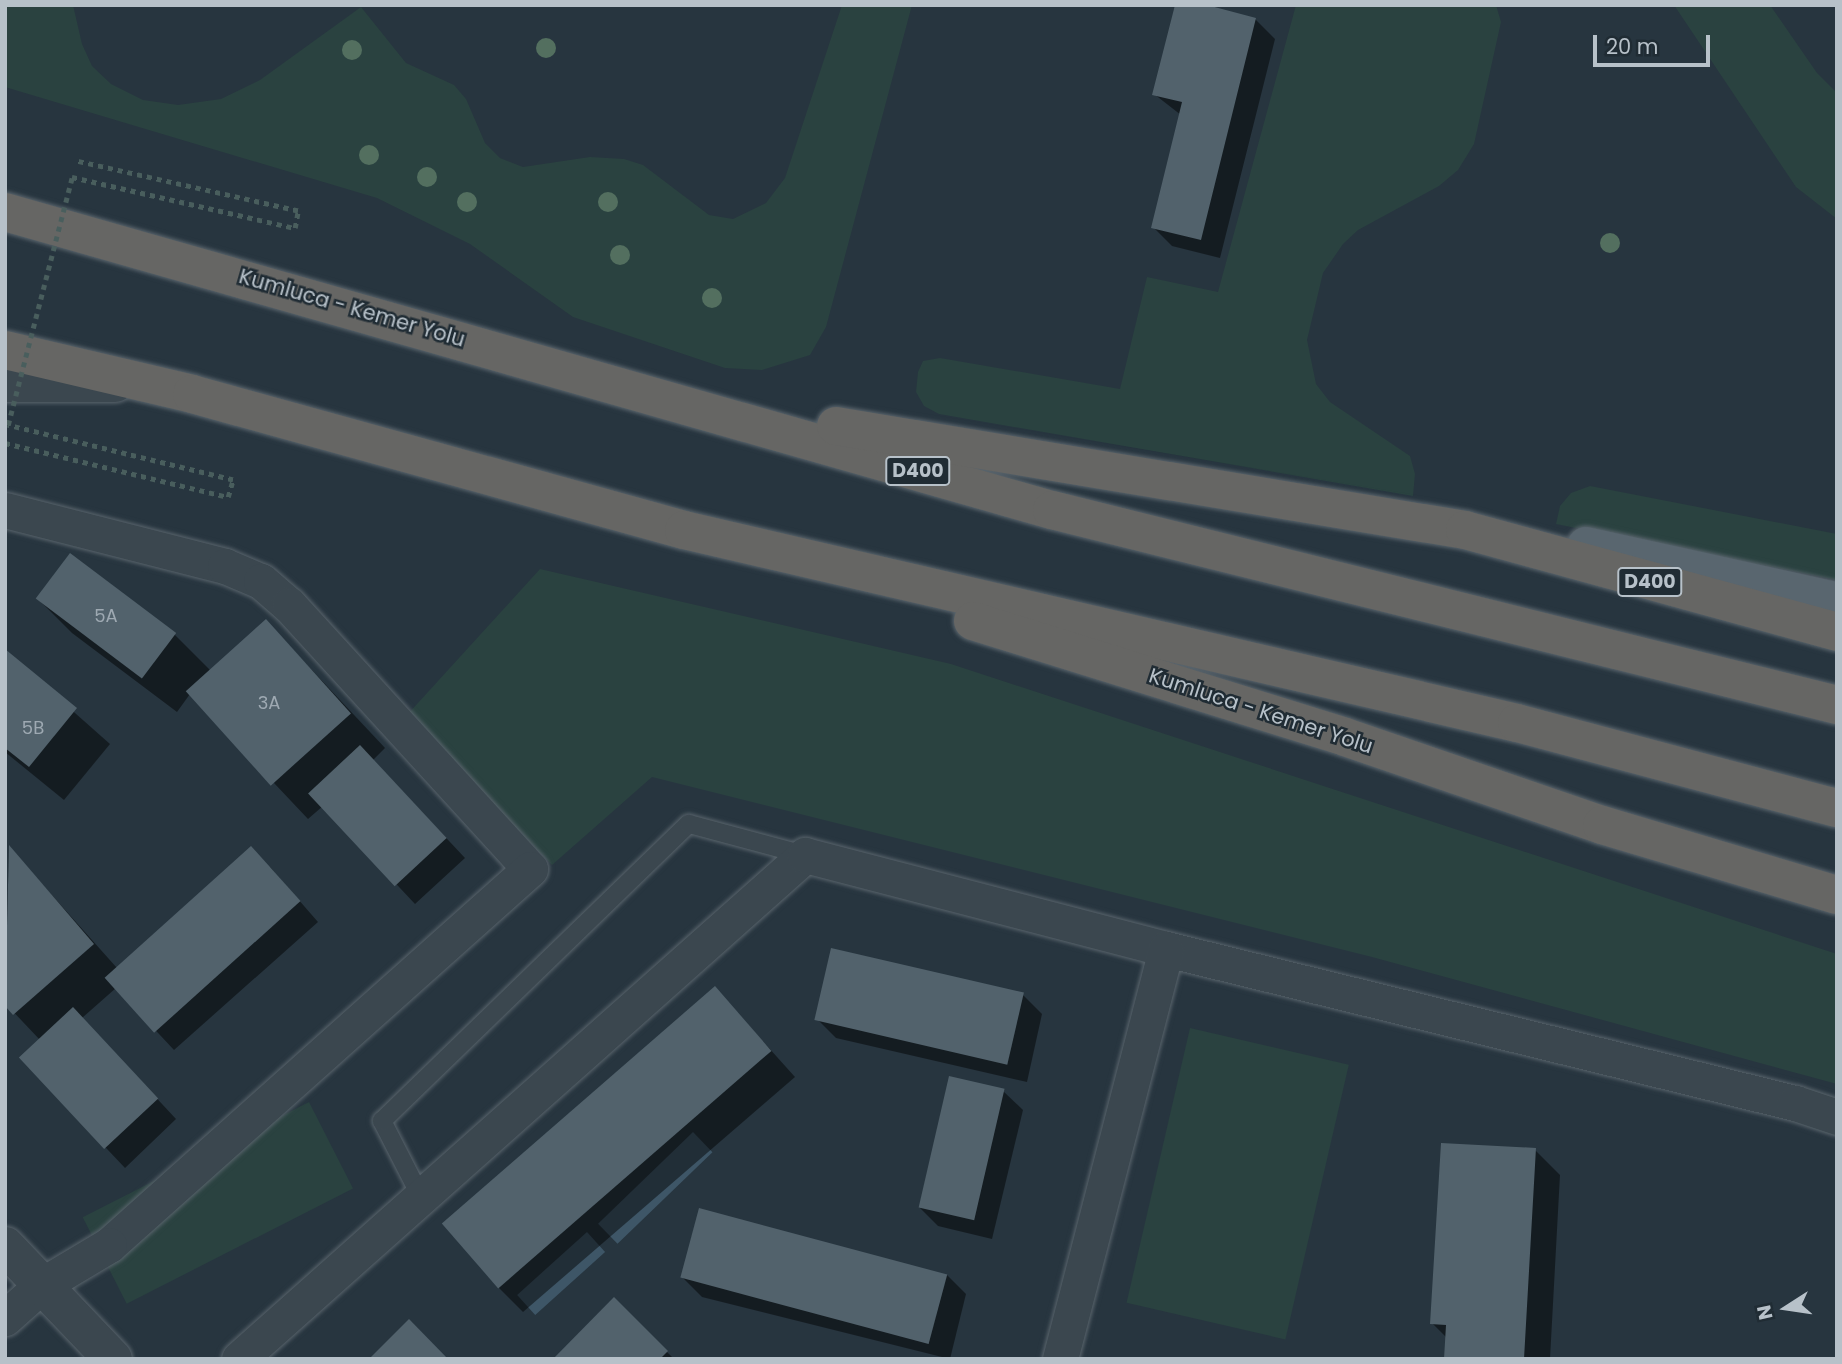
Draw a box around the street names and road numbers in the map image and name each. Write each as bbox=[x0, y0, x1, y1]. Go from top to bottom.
street label: Kumluca - Kemer Yolu bbox=[236, 264, 468, 352]
road number: D400 bbox=[885, 456, 951, 486]
road number: D400 bbox=[1617, 566, 1683, 597]
street label: Kumluca - Kemer Yolu bbox=[1146, 663, 1376, 759]

